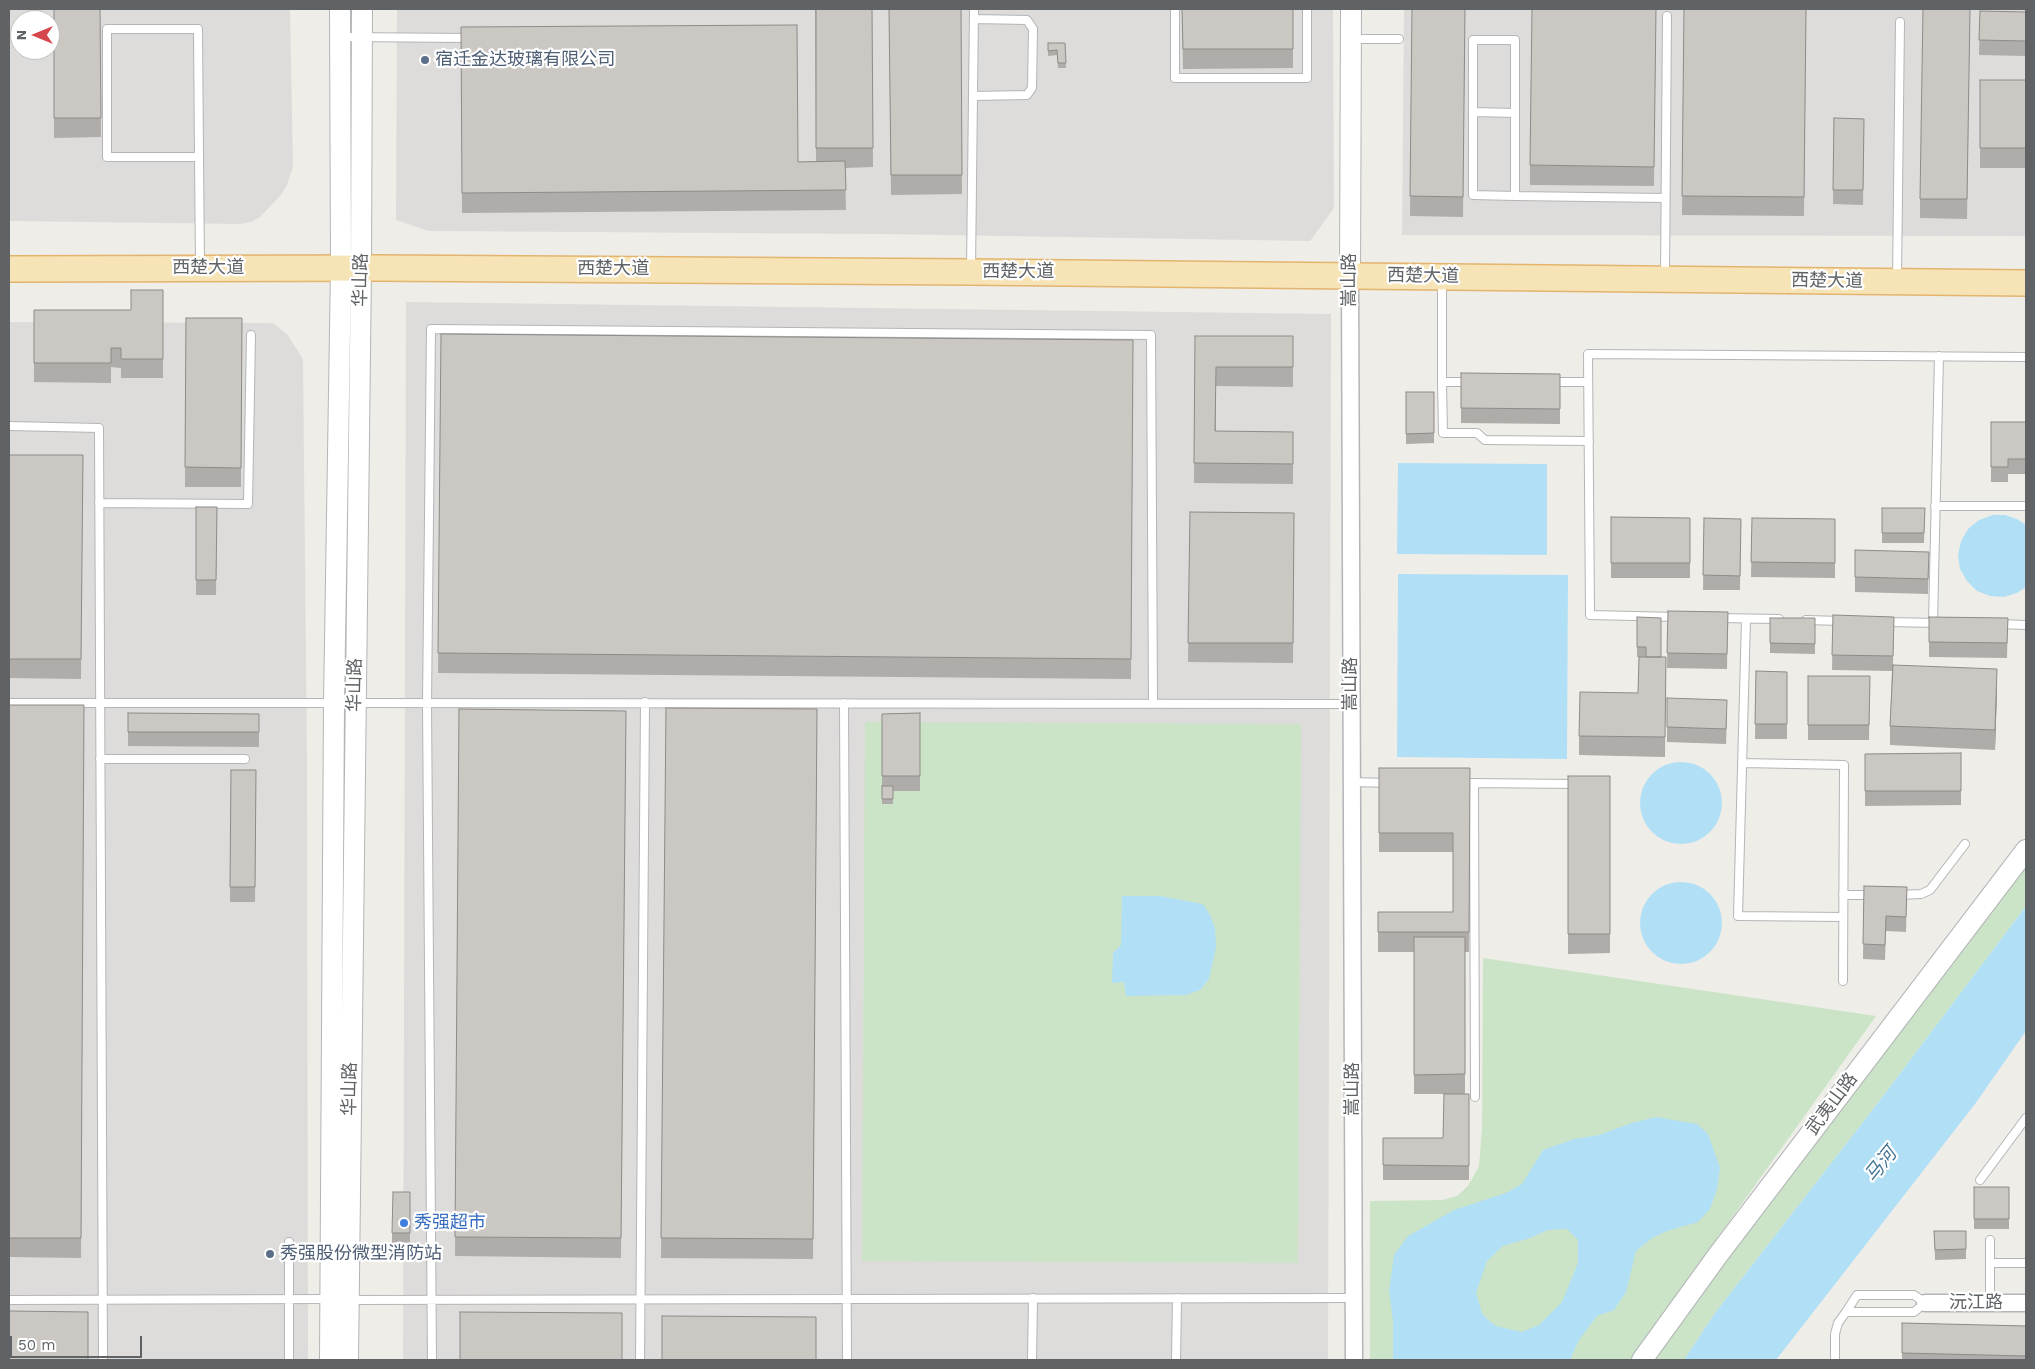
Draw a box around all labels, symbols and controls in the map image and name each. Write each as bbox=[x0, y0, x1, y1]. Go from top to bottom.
north arrow bbox=[10, 10, 60, 60]
text: N bbox=[13, 30, 29, 40]
place label: 宿迁金达玻璃有限公司 bbox=[435, 49, 615, 71]
marker: 宿迁金达玻璃有限公司 bbox=[419, 54, 431, 66]
street label: 华山路 bbox=[350, 253, 372, 307]
street label: 嵩山路 bbox=[1339, 253, 1361, 307]
street label: 西楚大道 bbox=[172, 257, 244, 279]
street label: 西楚大道 bbox=[577, 258, 649, 280]
street label: 西楚大道 bbox=[982, 261, 1054, 283]
street label: 西楚大道 bbox=[1387, 265, 1459, 287]
street label: 西楚大道 bbox=[1791, 270, 1863, 292]
street label: 嵩山路 bbox=[1340, 657, 1362, 711]
street label: 华山路 bbox=[344, 658, 366, 712]
street label: 华山路 bbox=[339, 1062, 361, 1116]
street label: 嵩山路 bbox=[1342, 1062, 1364, 1116]
street label: 武夷山路 bbox=[1802, 1069, 1862, 1139]
water label: 马河 bbox=[1860, 1143, 1902, 1187]
place label: 秀强超市 bbox=[414, 1212, 486, 1234]
marker: 秀强超市 bbox=[398, 1217, 410, 1229]
place label: 秀强股份微型消防站 bbox=[280, 1243, 442, 1265]
marker: 秀强股份微型消防站 bbox=[264, 1248, 276, 1260]
street label: 沅江路 bbox=[1949, 1292, 2003, 1314]
scale bar bbox=[12, 1326, 145, 1358]
text: 50 m bbox=[18, 1336, 55, 1354]

